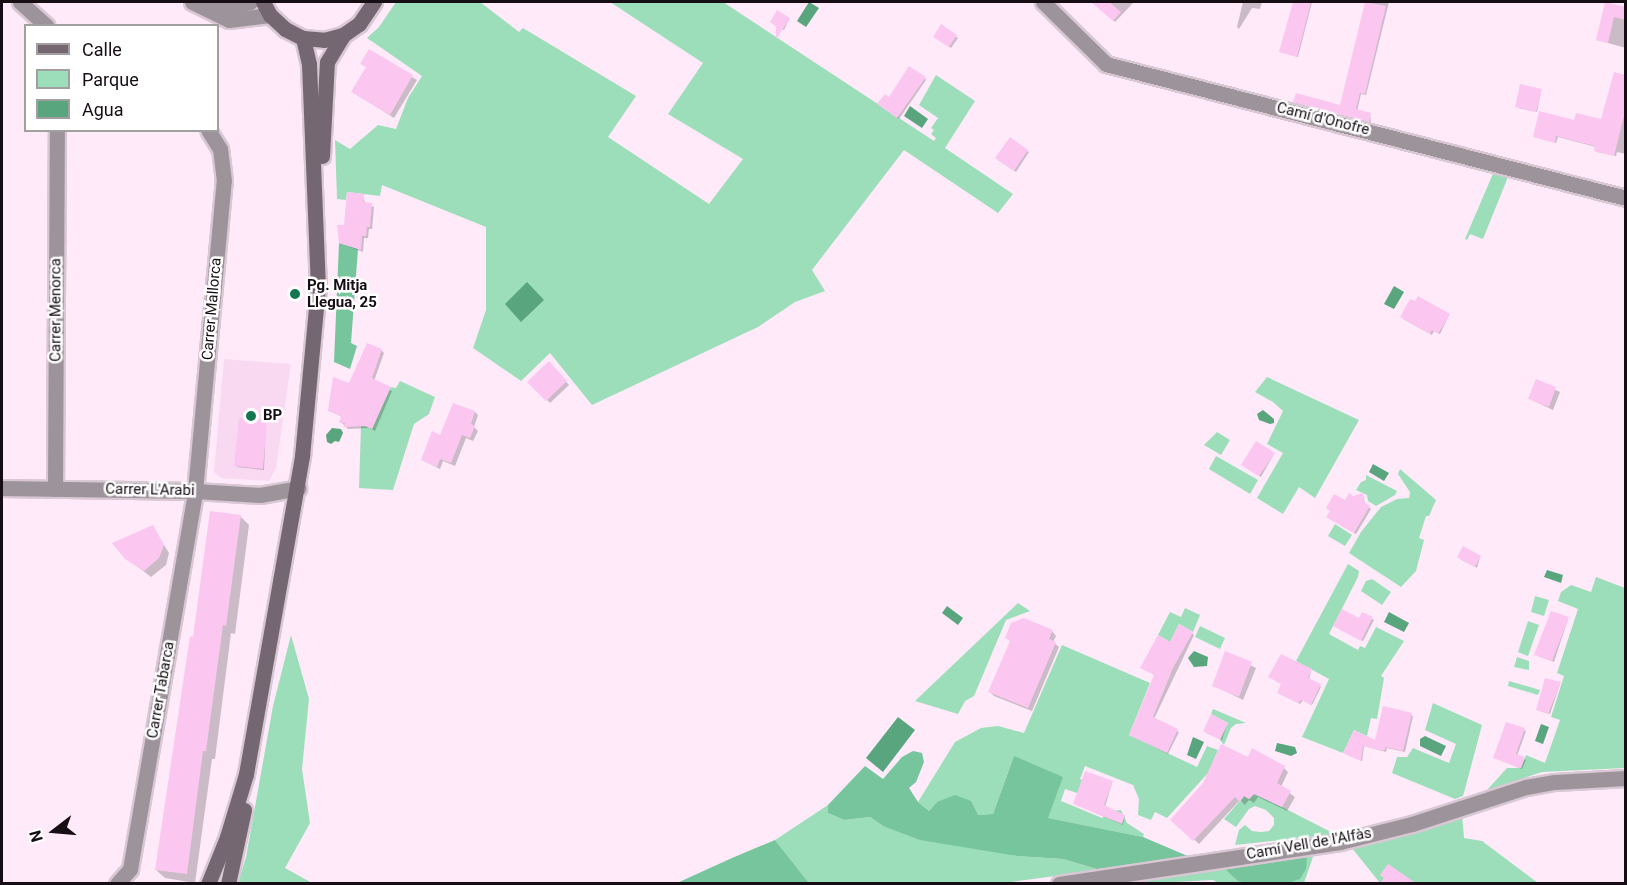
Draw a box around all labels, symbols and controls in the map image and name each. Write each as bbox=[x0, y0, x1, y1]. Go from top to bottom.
legend bbox=[24, 24, 219, 132]
text: Calle bbox=[82, 39, 122, 60]
text: Parque bbox=[82, 69, 139, 90]
text: Agua bbox=[82, 99, 124, 120]
street label: Camí d'Onofre bbox=[1275, 99, 1371, 139]
street label: Carrer Mallorca bbox=[199, 257, 225, 361]
street label: Carrer Menorca bbox=[47, 258, 65, 362]
place label: Pg. Mitja Llegua, 25 bbox=[307, 276, 377, 311]
marker: Pg. Mitja Llegua, 25 bbox=[288, 287, 302, 301]
place label: BP bbox=[263, 407, 282, 425]
marker: BP bbox=[244, 409, 258, 423]
street label: Carrer L'Arabi bbox=[105, 480, 195, 500]
street label: Carrer Tabarca bbox=[144, 640, 178, 740]
north arrow bbox=[24, 801, 84, 861]
street label: Camí Vell de l'Alfàs bbox=[1245, 824, 1373, 864]
text: N bbox=[26, 828, 47, 844]

